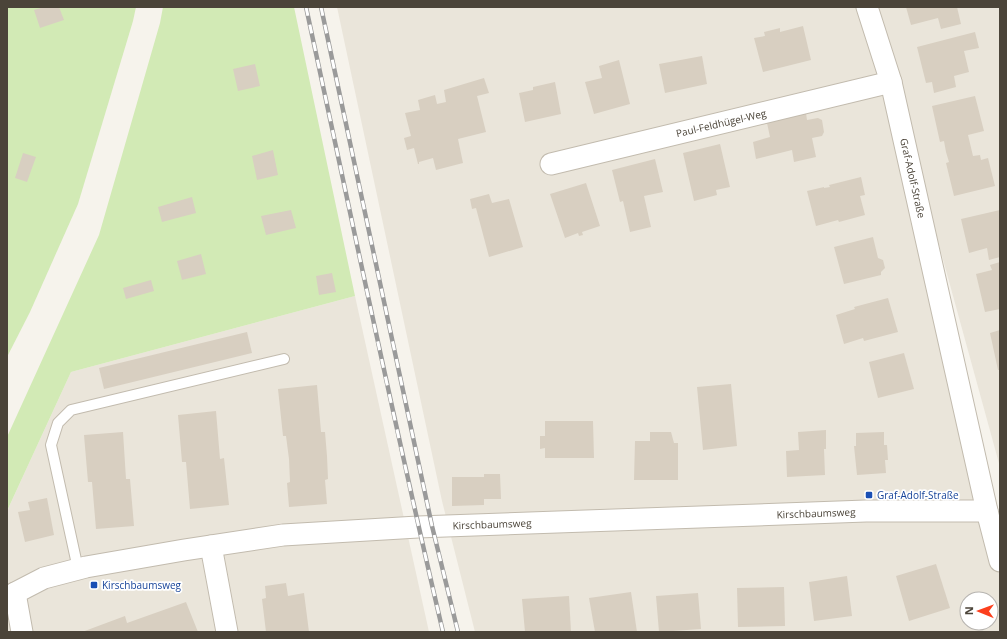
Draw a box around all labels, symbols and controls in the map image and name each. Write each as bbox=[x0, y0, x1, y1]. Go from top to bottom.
street label: Paul-Feldhügel-Weg bbox=[675, 106, 768, 140]
street label: Graf-Adolf-Straße bbox=[897, 137, 929, 220]
place label: Graf-Adolf-Straße bbox=[877, 488, 959, 502]
marker: Graf-Adolf-Straße bbox=[864, 490, 874, 500]
street label: Kirschbaumsweg bbox=[776, 505, 856, 521]
street label: Kirschbaumsweg bbox=[452, 516, 532, 532]
place label: Kirschbaumsweg bbox=[102, 578, 182, 592]
marker: Kirschbaumsweg bbox=[89, 580, 99, 590]
north arrow bbox=[959, 591, 999, 631]
text: N bbox=[961, 606, 976, 615]

